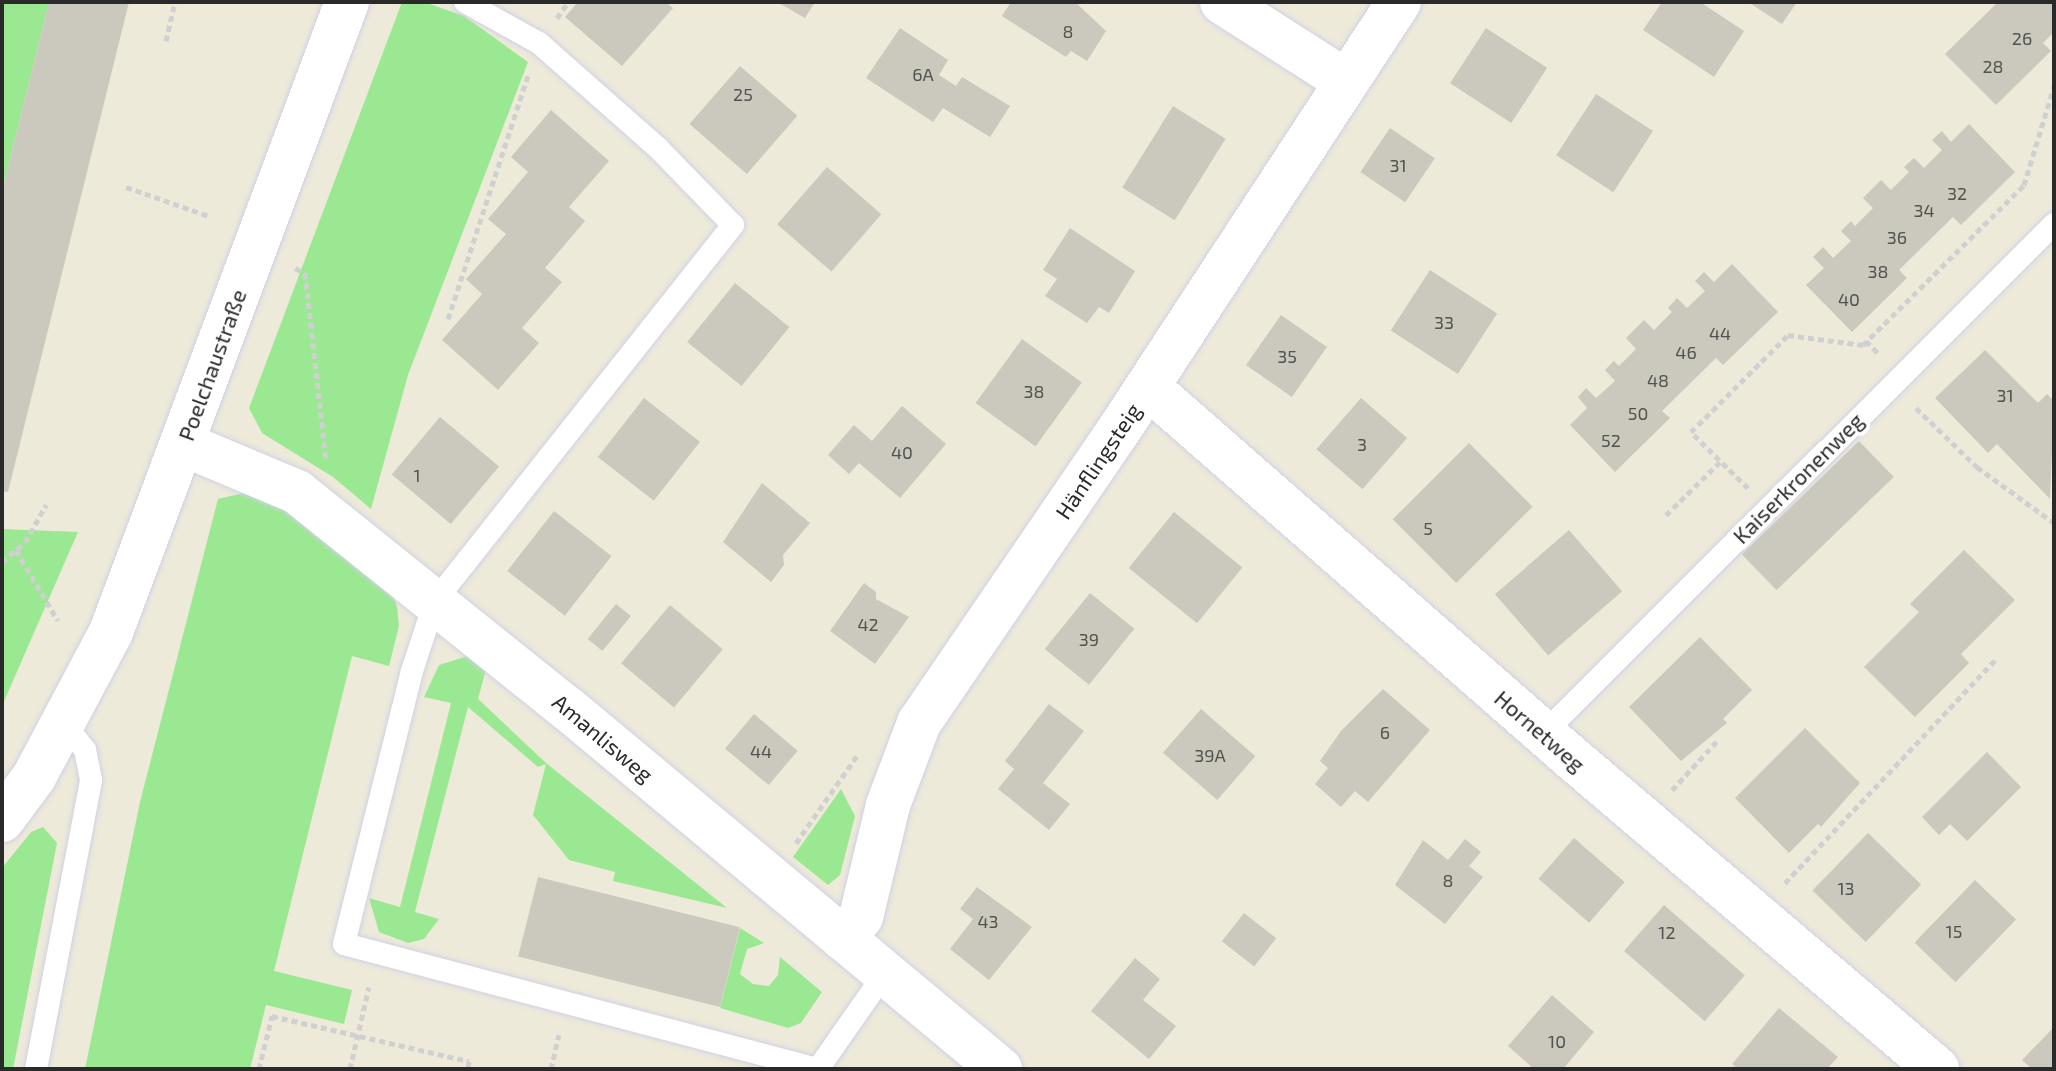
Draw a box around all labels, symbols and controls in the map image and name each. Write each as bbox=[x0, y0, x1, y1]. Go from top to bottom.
house number: 8 bbox=[1063, 20, 1073, 42]
house number: 26 bbox=[2012, 27, 2032, 49]
house number: 28 bbox=[1982, 55, 2004, 77]
house number: 6A bbox=[912, 63, 934, 85]
house number: 25 bbox=[733, 83, 753, 105]
house number: 31 bbox=[1389, 154, 1407, 176]
house number: 32 bbox=[1947, 182, 1967, 204]
house number: 34 bbox=[1913, 199, 1935, 221]
house number: 36 bbox=[1887, 226, 1907, 248]
house number: 38 bbox=[1868, 260, 1888, 282]
street label: Poelchaustraße bbox=[172, 286, 252, 444]
house number: 40 bbox=[1838, 288, 1860, 310]
house number: 33 bbox=[1434, 311, 1454, 333]
house number: 44 bbox=[1709, 322, 1731, 344]
house number: 46 bbox=[1675, 341, 1697, 363]
house number: 35 bbox=[1277, 345, 1297, 367]
house number: 48 bbox=[1647, 369, 1669, 391]
house number: 38 bbox=[1024, 380, 1044, 402]
house number: 31 bbox=[1996, 384, 2014, 406]
street label: Hänflingsteig bbox=[1050, 398, 1146, 524]
house number: 50 bbox=[1628, 402, 1648, 424]
street label: Kaiserkronenweg bbox=[1727, 407, 1869, 549]
house number: 52 bbox=[1601, 429, 1621, 451]
house number: 3 bbox=[1357, 433, 1367, 455]
house number: 40 bbox=[891, 441, 913, 463]
house number: 1 bbox=[413, 464, 421, 486]
house number: 5 bbox=[1423, 517, 1433, 539]
house number: 42 bbox=[857, 613, 879, 635]
house number: 39 bbox=[1079, 628, 1099, 650]
street label: Hornetweg bbox=[1489, 685, 1591, 777]
street label: Amanlisweg bbox=[547, 688, 659, 788]
house number: 6 bbox=[1380, 721, 1390, 743]
house number: 44 bbox=[750, 740, 772, 762]
house number: 39A bbox=[1194, 744, 1226, 766]
house number: 8 bbox=[1443, 869, 1453, 891]
house number: 13 bbox=[1837, 877, 1855, 899]
house number: 43 bbox=[977, 910, 999, 932]
house number: 15 bbox=[1946, 920, 1962, 942]
house number: 12 bbox=[1658, 921, 1676, 943]
house number: 10 bbox=[1548, 1030, 1566, 1052]

